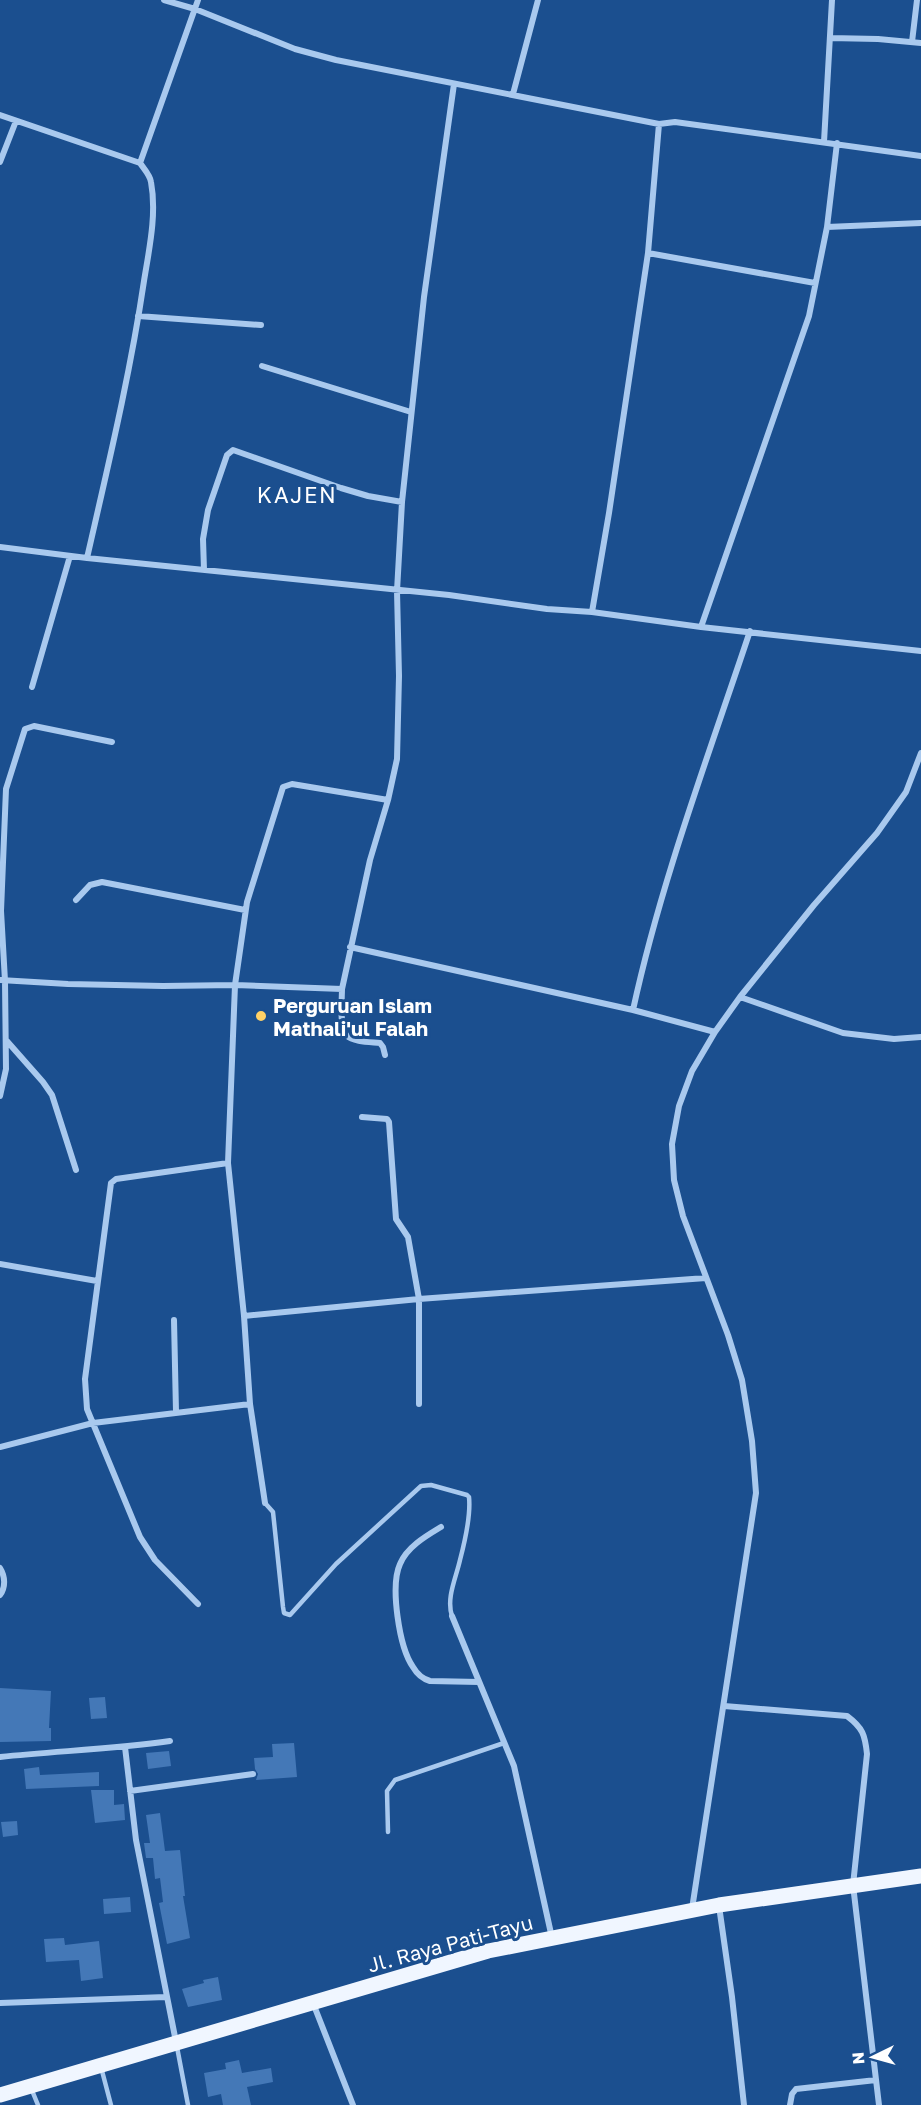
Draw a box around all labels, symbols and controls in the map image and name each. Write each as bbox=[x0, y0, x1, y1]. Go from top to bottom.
district label: KAJEN bbox=[257, 481, 337, 508]
place label: Perguruan Islam Mathali'ul Falah bbox=[273, 993, 432, 1040]
marker: Perguruan Islam Mathali'ul Falah bbox=[254, 1009, 268, 1023]
street label: Jl. Raya Pati-Tayu bbox=[365, 1909, 535, 1977]
north arrow bbox=[843, 2027, 903, 2087]
text: N bbox=[848, 2051, 869, 2065]

